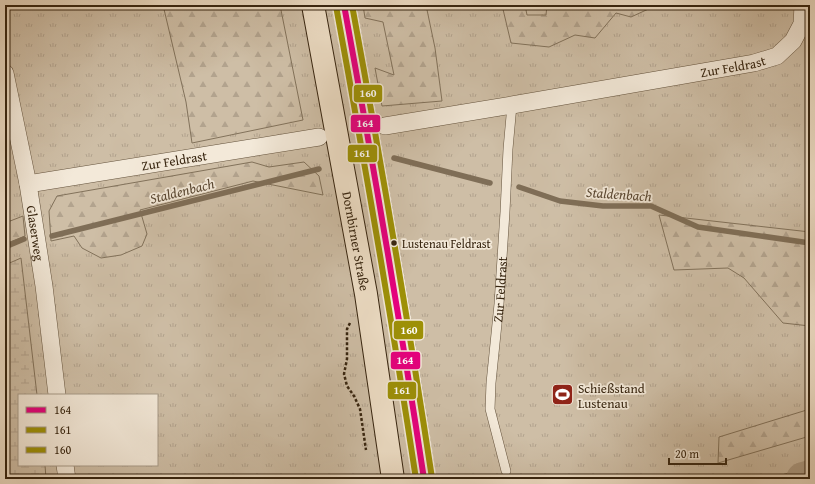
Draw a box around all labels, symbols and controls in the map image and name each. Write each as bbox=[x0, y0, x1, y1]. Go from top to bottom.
street label: Zur Feldrast bbox=[699, 51, 768, 82]
line badge: 160 bbox=[353, 84, 383, 103]
text: 160 bbox=[359, 85, 377, 101]
line badge: 164 bbox=[350, 114, 381, 133]
text: 164 bbox=[356, 115, 374, 131]
line badge: 161 bbox=[347, 144, 378, 163]
text: 161 bbox=[353, 145, 371, 161]
street label: Zur Feldrast bbox=[140, 146, 209, 176]
water label: Staldenbach bbox=[148, 173, 216, 209]
water label: Staldenbach bbox=[586, 182, 652, 206]
street label: Dornbirner Straße bbox=[337, 190, 374, 292]
street label: Glaserweg bbox=[21, 204, 49, 263]
place label: Lustenau Feldrast bbox=[402, 235, 492, 252]
marker: Lustenau Feldrast bbox=[389, 238, 399, 248]
street label: Zur Feldrast bbox=[488, 256, 512, 323]
line badge: 160 bbox=[393, 320, 424, 340]
text: 160 bbox=[400, 322, 418, 338]
line badge: 164 bbox=[390, 351, 421, 370]
text: 164 bbox=[396, 352, 414, 368]
place label: Schießstand Lustenau bbox=[578, 379, 645, 413]
line badge: 161 bbox=[387, 381, 417, 400]
text: 161 bbox=[393, 382, 411, 398]
sports icon: Schießstand Lustenau bbox=[549, 382, 575, 408]
legend bbox=[18, 394, 158, 466]
text: 164 bbox=[54, 401, 72, 418]
text: 161 bbox=[54, 421, 72, 438]
scale bar bbox=[669, 440, 726, 466]
text: 160 bbox=[54, 441, 72, 458]
text: 20 m bbox=[675, 445, 699, 462]

